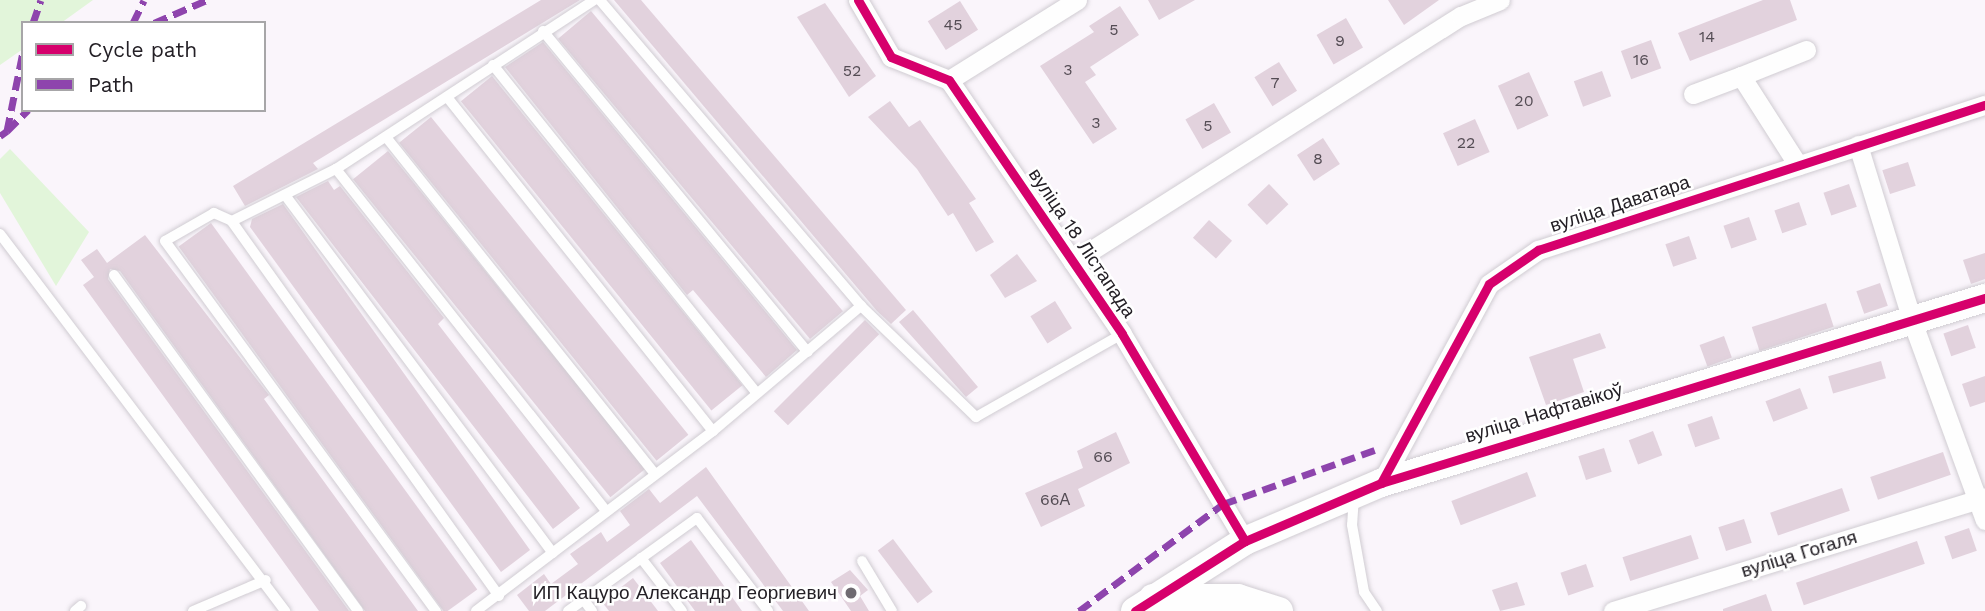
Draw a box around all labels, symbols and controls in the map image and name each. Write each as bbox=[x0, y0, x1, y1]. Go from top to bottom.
house number: 45 bbox=[943, 15, 963, 35]
house number: 5 bbox=[1109, 20, 1119, 40]
legend bbox=[21, 21, 266, 112]
house number: 14 bbox=[1699, 27, 1715, 47]
house number: 9 bbox=[1335, 31, 1345, 51]
text: Cycle path bbox=[88, 37, 197, 62]
house number: 16 bbox=[1633, 50, 1649, 70]
house number: 3 bbox=[1063, 60, 1073, 80]
house number: 52 bbox=[843, 61, 861, 81]
text: Path bbox=[88, 72, 134, 97]
house number: 7 bbox=[1271, 73, 1279, 93]
house number: 20 bbox=[1514, 91, 1534, 111]
house number: 3 bbox=[1091, 113, 1101, 133]
house number: 5 bbox=[1203, 116, 1213, 136]
house number: 22 bbox=[1457, 133, 1475, 153]
house number: 8 bbox=[1313, 149, 1323, 169]
street label: вуліца 18 Лістапада bbox=[1024, 164, 1140, 322]
street label: вуліца Даватара bbox=[1547, 171, 1693, 237]
street label: вуліца Нафтавікоў bbox=[1463, 378, 1625, 448]
house number: 66 bbox=[1093, 447, 1113, 467]
house number: 66А bbox=[1040, 490, 1070, 510]
street label: вуліца Гогаля bbox=[1738, 526, 1860, 582]
place label: ИП Кацуро Александр Георгиевич bbox=[533, 582, 837, 604]
marker: ИП Кацуро Александр Георгиевич bbox=[843, 585, 859, 601]

